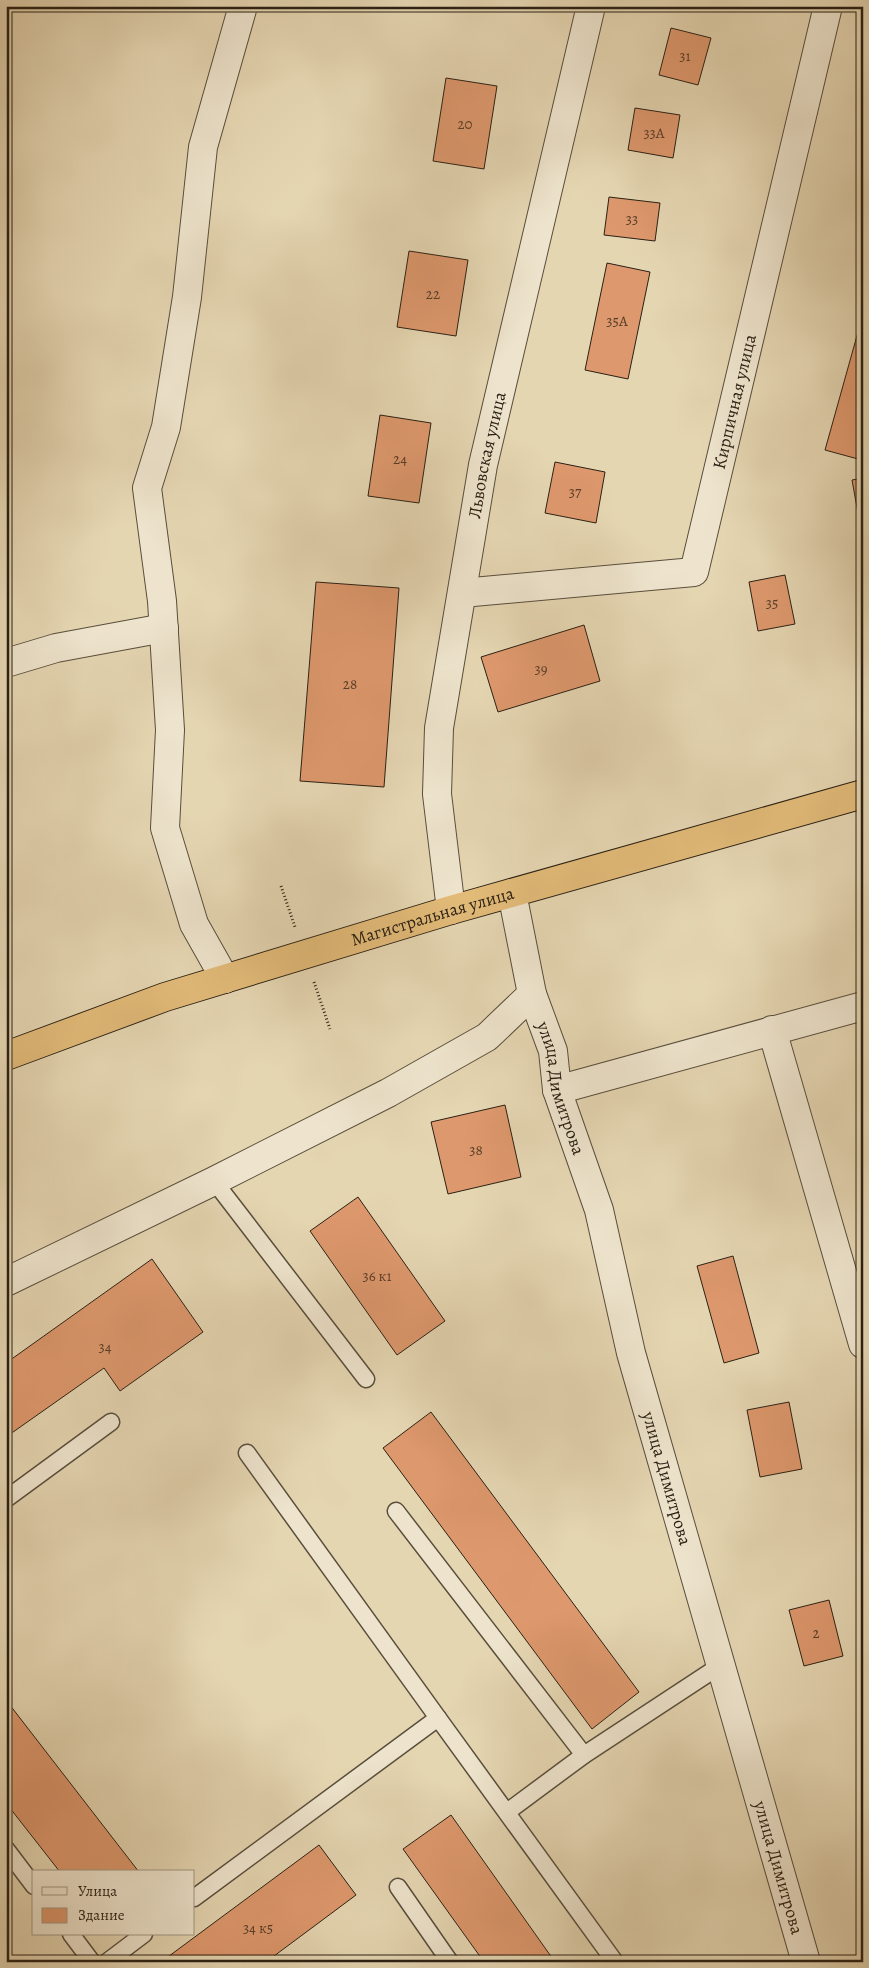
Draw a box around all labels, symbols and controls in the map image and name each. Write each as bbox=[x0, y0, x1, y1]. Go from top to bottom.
house number: 31 bbox=[679, 46, 691, 66]
house number: 20 bbox=[457, 114, 473, 134]
house number: 33А bbox=[643, 123, 665, 143]
house number: 33 bbox=[626, 209, 638, 229]
house number: 22 bbox=[426, 284, 440, 304]
house number: 35А bbox=[606, 311, 628, 331]
street label: Кирпичная улица bbox=[707, 331, 762, 472]
street label: Львовская улица bbox=[462, 389, 512, 520]
house number: 24 bbox=[393, 449, 407, 469]
house number: 37 bbox=[569, 482, 582, 502]
house number: 35 bbox=[766, 593, 778, 613]
house number: 39 bbox=[534, 659, 548, 679]
house number: 28 bbox=[343, 674, 357, 694]
street label: Магистральная улица bbox=[348, 881, 517, 952]
street label: улица Димитрова bbox=[531, 1017, 591, 1159]
house number: 38 bbox=[469, 1140, 483, 1160]
house number: 36 к1 bbox=[362, 1266, 392, 1286]
house number: 34 bbox=[98, 1337, 112, 1357]
street label: улица Димитрова bbox=[636, 1408, 698, 1548]
house number: 2 bbox=[812, 1623, 820, 1643]
street label: улица Димитрова bbox=[748, 1797, 810, 1938]
legend bbox=[32, 1870, 195, 1936]
text: Улица bbox=[78, 1881, 117, 1901]
text: Здание bbox=[78, 1905, 125, 1925]
house number: 34 к5 bbox=[243, 1918, 273, 1938]

